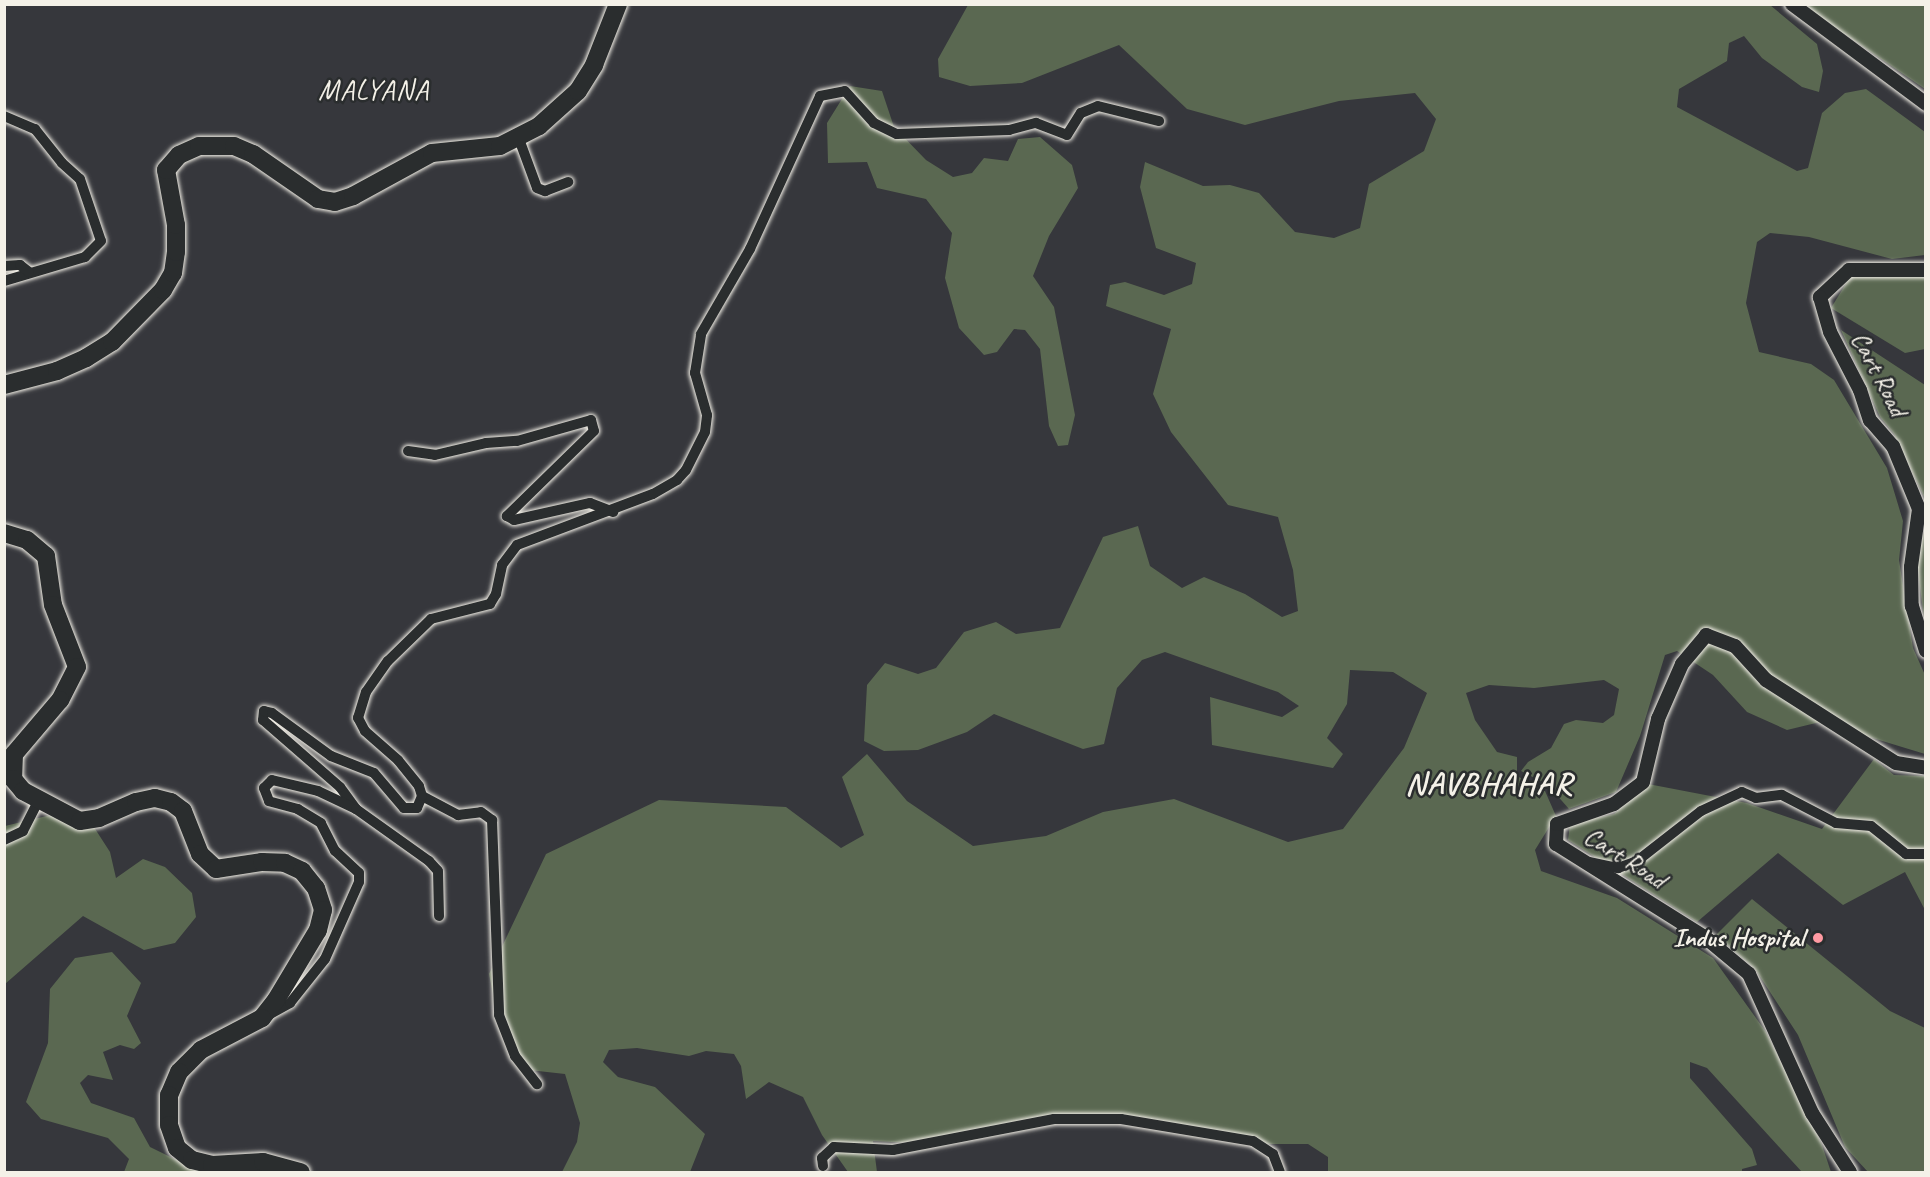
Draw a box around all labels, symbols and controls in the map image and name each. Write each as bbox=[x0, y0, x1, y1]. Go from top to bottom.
district label: MALYANA bbox=[318, 73, 430, 107]
street label: Cart Road bbox=[1844, 326, 1914, 422]
district label: NAVBHAHAR bbox=[1407, 765, 1571, 803]
street label: Cart Road bbox=[1578, 821, 1672, 895]
place label: Indus Hospital bbox=[1674, 922, 1804, 954]
marker: Indus Hospital bbox=[1809, 929, 1827, 947]

